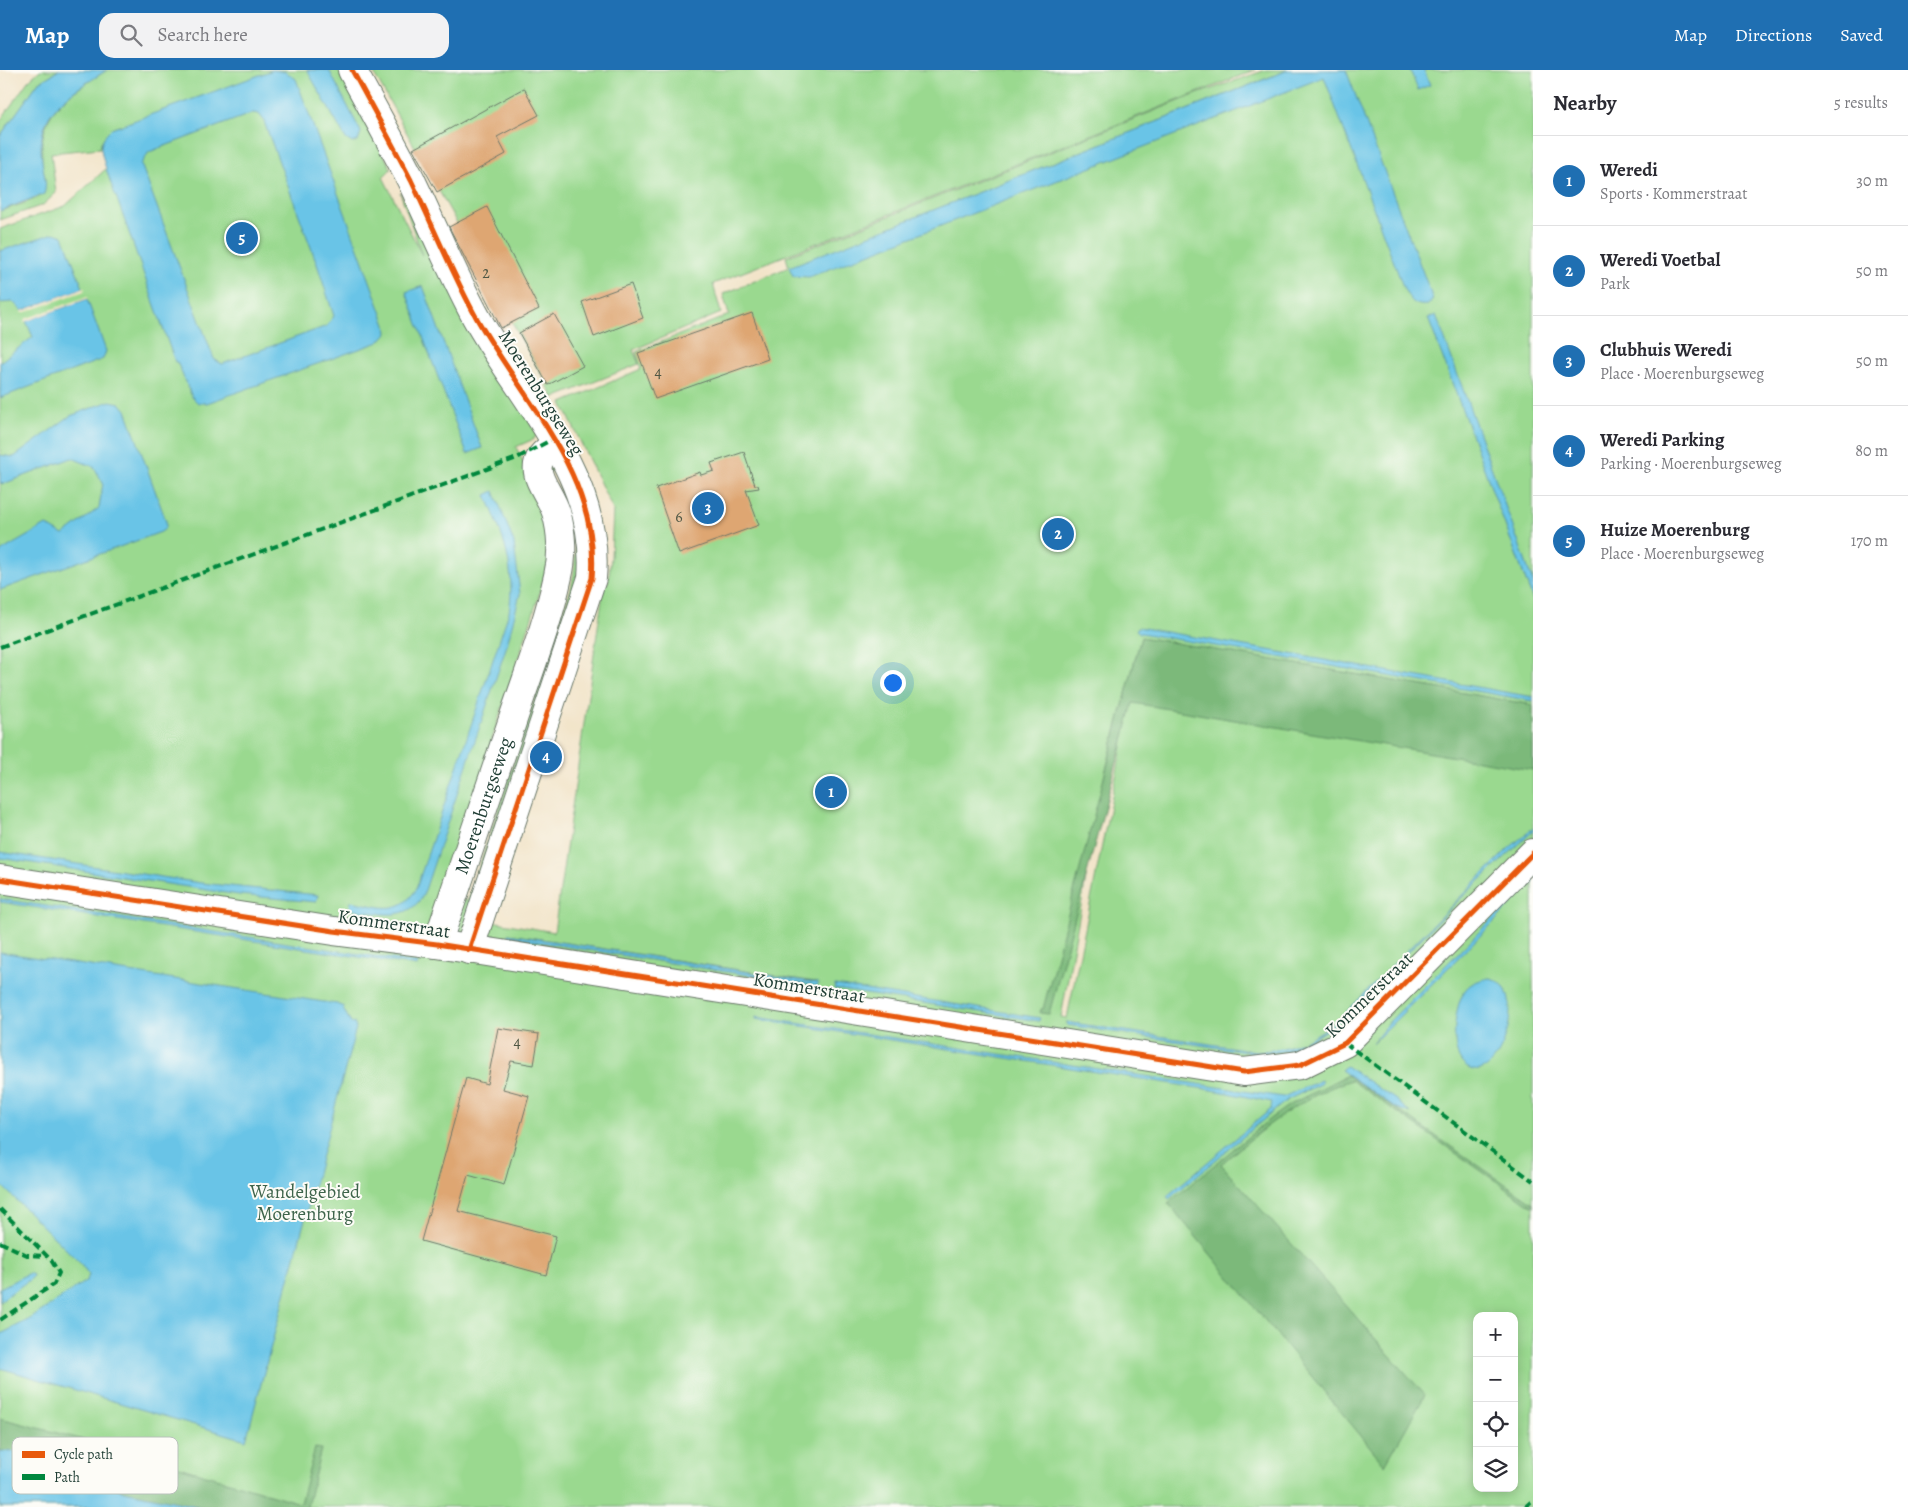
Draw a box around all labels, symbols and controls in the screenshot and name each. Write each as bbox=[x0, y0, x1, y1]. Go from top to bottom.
search box bbox=[99, 13, 449, 58]
text: Map bbox=[25, 19, 69, 51]
icon: search bbox=[117, 21, 145, 49]
text: Search here bbox=[157, 22, 248, 48]
text: Map bbox=[1674, 23, 1707, 47]
text: Directions bbox=[1735, 23, 1812, 47]
text: Saved bbox=[1840, 23, 1883, 47]
text: Nearby bbox=[1553, 89, 1616, 117]
text: 5 results bbox=[1834, 92, 1888, 114]
text: Weredi bbox=[1600, 157, 1658, 183]
text: 1 bbox=[1566, 170, 1572, 192]
text: 30 m bbox=[1856, 170, 1888, 192]
text: Sports · Kommerstraat bbox=[1600, 183, 1748, 205]
pin: 5 bbox=[226, 219, 258, 257]
text: Weredi Voetbal bbox=[1600, 247, 1721, 273]
text: 2 bbox=[1565, 260, 1573, 282]
text: 50 m bbox=[1856, 260, 1888, 282]
house number: 2 bbox=[482, 262, 490, 284]
text: Park bbox=[1600, 273, 1630, 295]
street label: Moerenburgseweg bbox=[492, 325, 590, 461]
text: Clubhuis Weredi bbox=[1600, 337, 1732, 363]
text: 3 bbox=[1566, 350, 1572, 372]
text: 50 m bbox=[1856, 350, 1888, 372]
house number: 4 bbox=[654, 361, 662, 383]
text: Place · Moerenburgseweg bbox=[1600, 363, 1764, 385]
text: Weredi Parking bbox=[1600, 427, 1724, 453]
text: 4 bbox=[1565, 440, 1573, 462]
text: 80 m bbox=[1855, 440, 1888, 462]
text: Parking · Moerenburgseweg bbox=[1600, 453, 1782, 475]
pin: 3 bbox=[692, 489, 724, 527]
house number: 6 bbox=[675, 506, 683, 528]
pin: 2 bbox=[1042, 515, 1074, 553]
text: Huize Moerenburg bbox=[1600, 517, 1750, 543]
text: 5 bbox=[1566, 530, 1572, 552]
text: 170 m bbox=[1851, 530, 1888, 552]
text: Place · Moerenburgseweg bbox=[1600, 543, 1764, 565]
your location bbox=[880, 670, 906, 696]
street label: Moerenburgseweg bbox=[449, 733, 519, 878]
pin: 4 bbox=[530, 738, 562, 776]
pin: 1 bbox=[815, 773, 847, 811]
street label: Kommerstraat bbox=[336, 903, 452, 945]
street label: Kommerstraat bbox=[1319, 946, 1419, 1044]
street label: Kommerstraat bbox=[751, 966, 867, 1010]
house number: 4 bbox=[513, 1031, 521, 1053]
park label: Wandelgebied Moerenburg bbox=[249, 1179, 361, 1227]
map controls bbox=[1473, 1312, 1518, 1492]
button: + bbox=[1473, 1312, 1518, 1357]
button: − bbox=[1473, 1357, 1518, 1402]
button: locate bbox=[1473, 1402, 1518, 1447]
legend bbox=[12, 1437, 178, 1494]
text: Cycle path bbox=[54, 1445, 114, 1464]
button: layers bbox=[1473, 1447, 1518, 1492]
text: Path bbox=[54, 1468, 81, 1487]

